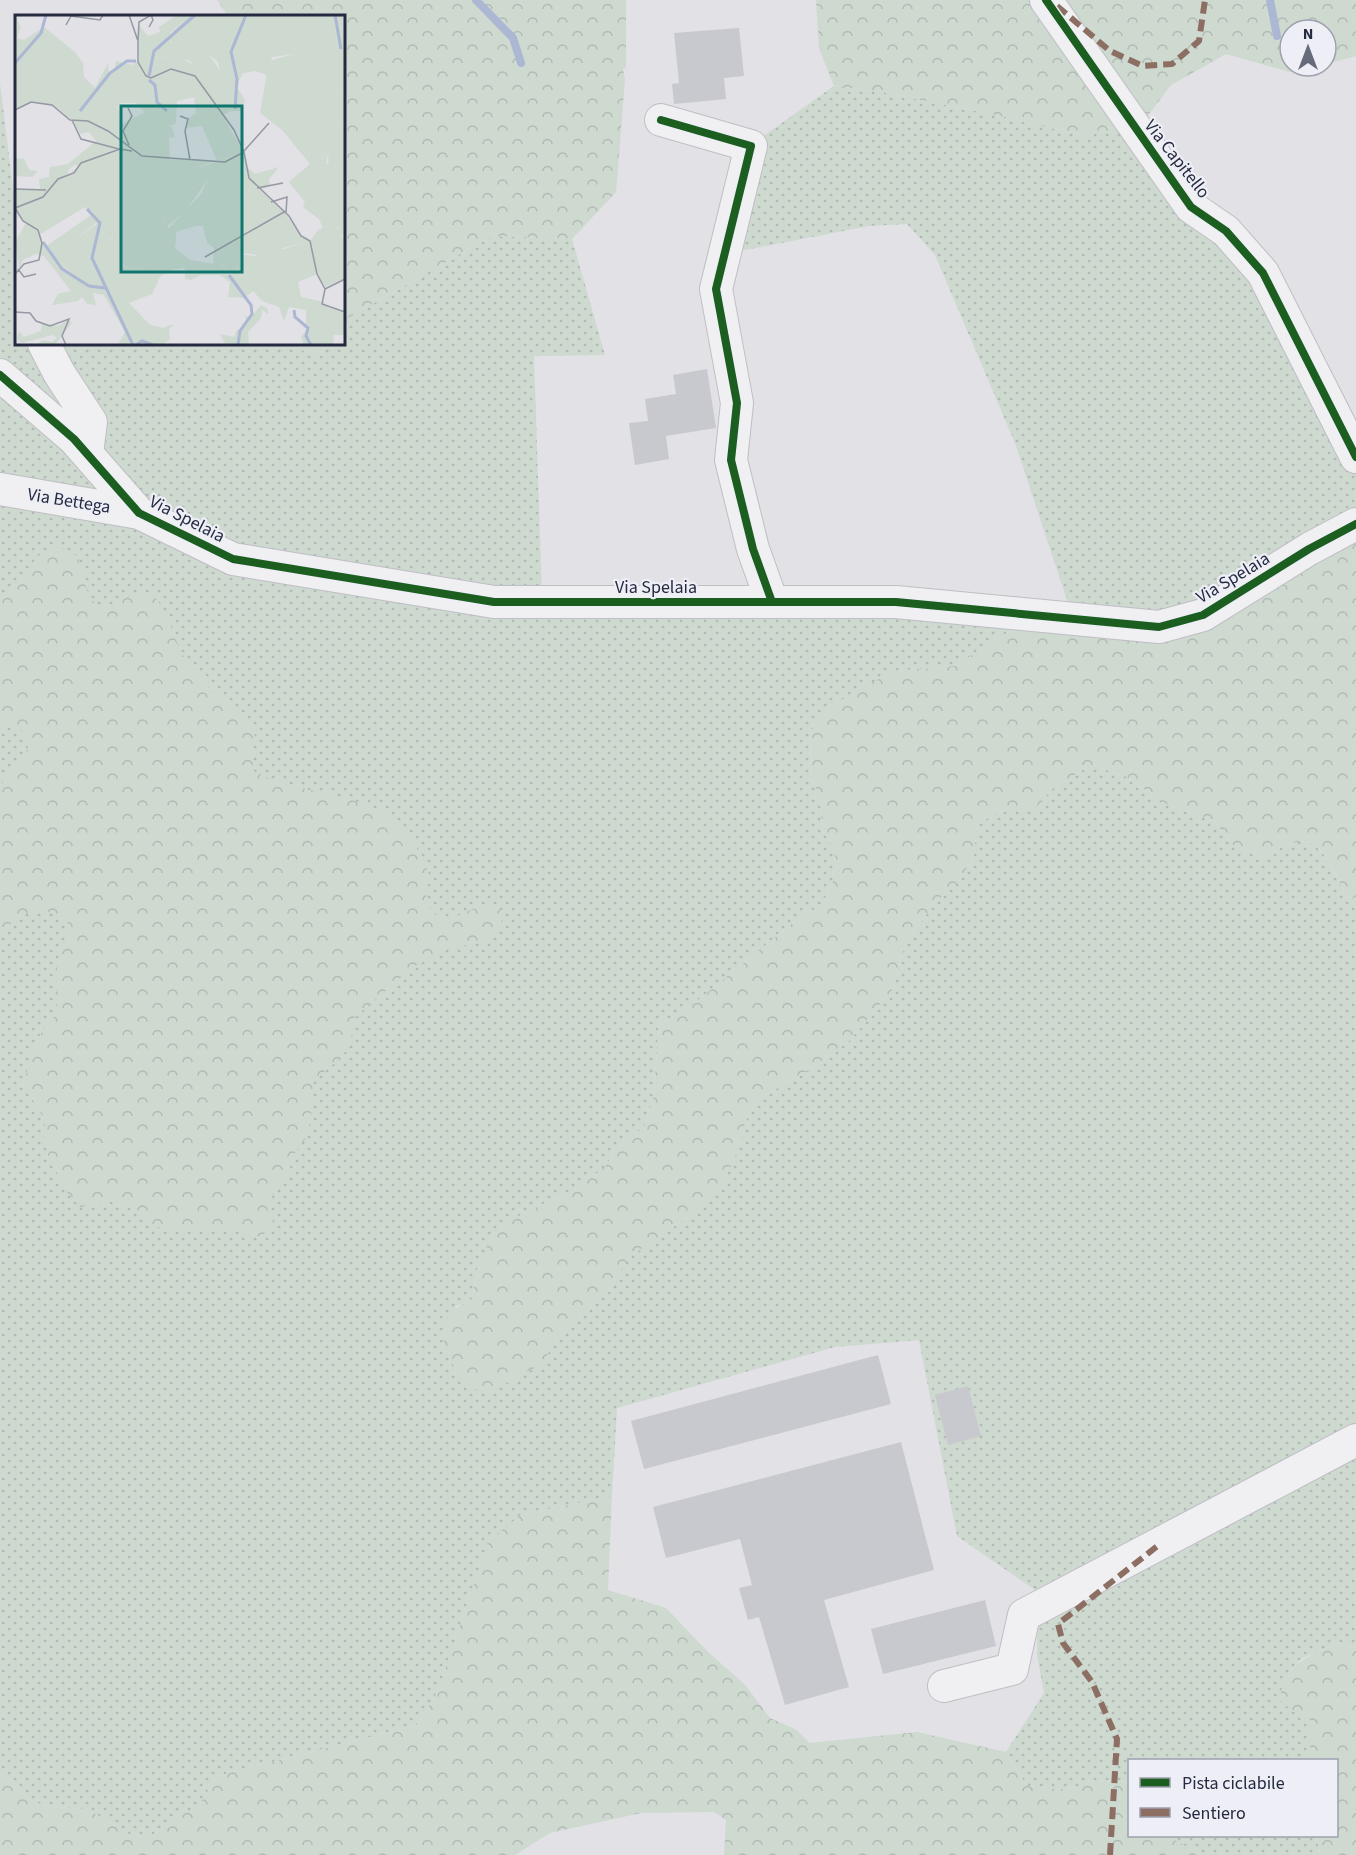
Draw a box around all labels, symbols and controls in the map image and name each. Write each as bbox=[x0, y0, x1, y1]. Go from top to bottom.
inset map bbox=[15, 15, 345, 345]
north arrow bbox=[1278, 18, 1338, 78]
text: N bbox=[1303, 23, 1313, 45]
street label: Via Capitello bbox=[1138, 114, 1216, 204]
street label: Via Bettega bbox=[26, 482, 112, 520]
street label: Via Spelaia bbox=[145, 489, 229, 549]
street label: Via Spelaia bbox=[1191, 546, 1275, 610]
street label: Via Spelaia bbox=[615, 575, 697, 600]
legend bbox=[1128, 1759, 1338, 1837]
text: Pista ciclabile bbox=[1182, 1771, 1285, 1796]
text: Sentiero bbox=[1182, 1801, 1246, 1826]

